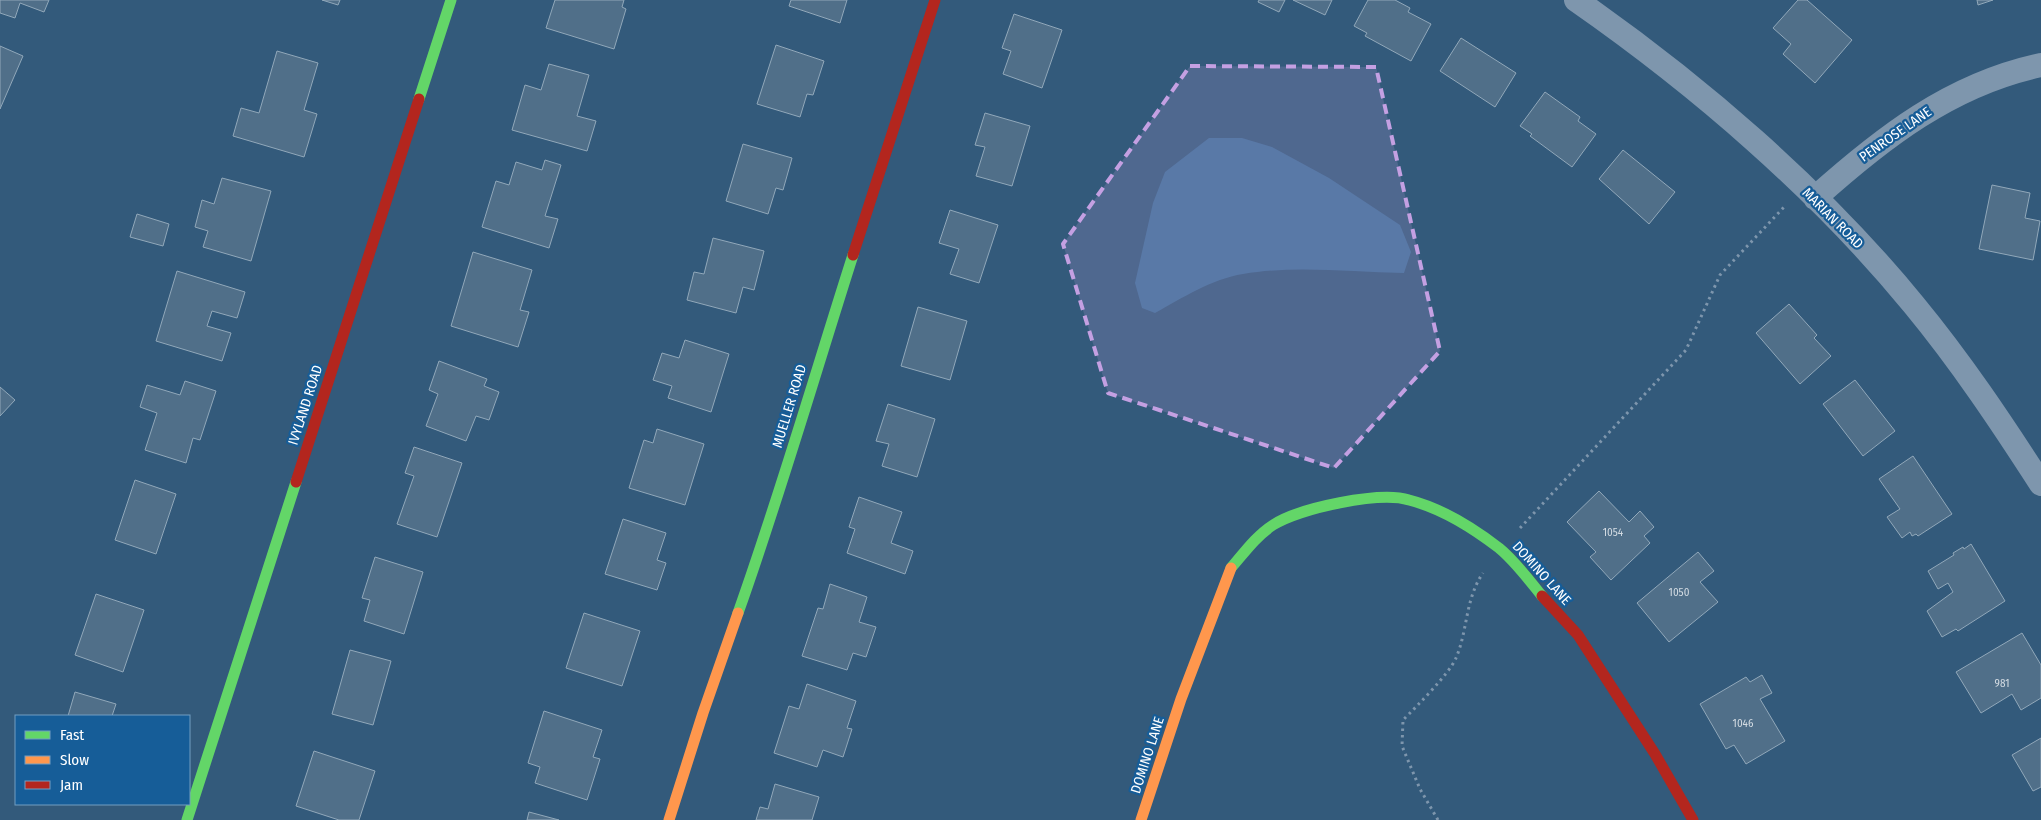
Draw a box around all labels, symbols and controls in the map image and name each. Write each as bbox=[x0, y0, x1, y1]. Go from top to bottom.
street label: PENROSE LANE bbox=[1856, 103, 1935, 165]
street label: MARIAN ROAD bbox=[1799, 184, 1867, 252]
street label: MUELLER ROAD bbox=[769, 362, 810, 450]
street label: IVYLAND ROAD bbox=[285, 363, 326, 447]
house number: 1054 bbox=[1603, 526, 1624, 539]
street label: DOMINO LANE bbox=[1509, 538, 1575, 609]
house number: 1050 bbox=[1669, 586, 1690, 599]
house number: 981 bbox=[1995, 677, 2009, 690]
street label: DOMINO LANE bbox=[1127, 714, 1168, 796]
legend bbox=[15, 715, 190, 805]
house number: 1046 bbox=[1733, 717, 1754, 730]
text: Fast bbox=[60, 726, 84, 744]
text: Slow bbox=[60, 751, 89, 769]
text: Jam bbox=[60, 776, 83, 794]

